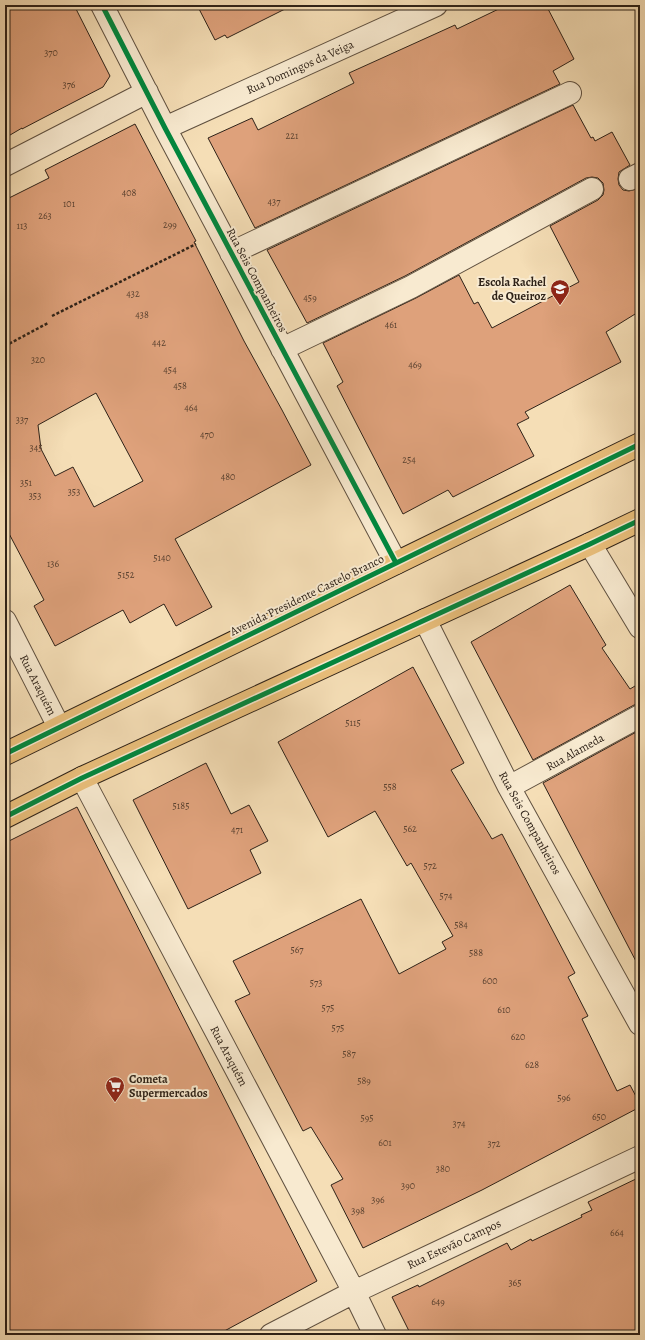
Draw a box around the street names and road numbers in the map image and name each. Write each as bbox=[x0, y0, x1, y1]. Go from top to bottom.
street label: Rua Domingos da Veiga bbox=[244, 36, 357, 98]
street label: Rua Seis Companheiros bbox=[223, 225, 291, 335]
street label: Avenida Presidente Castelo Branco bbox=[226, 551, 387, 640]
street label: Rua Araquém bbox=[16, 652, 60, 718]
street label: Rua Alameda bbox=[543, 729, 607, 775]
street label: Rua Seis Companheiros bbox=[495, 769, 565, 878]
street label: Rua Araquém bbox=[206, 1023, 252, 1089]
street label: Rua Estevão Campos bbox=[404, 1215, 504, 1273]

